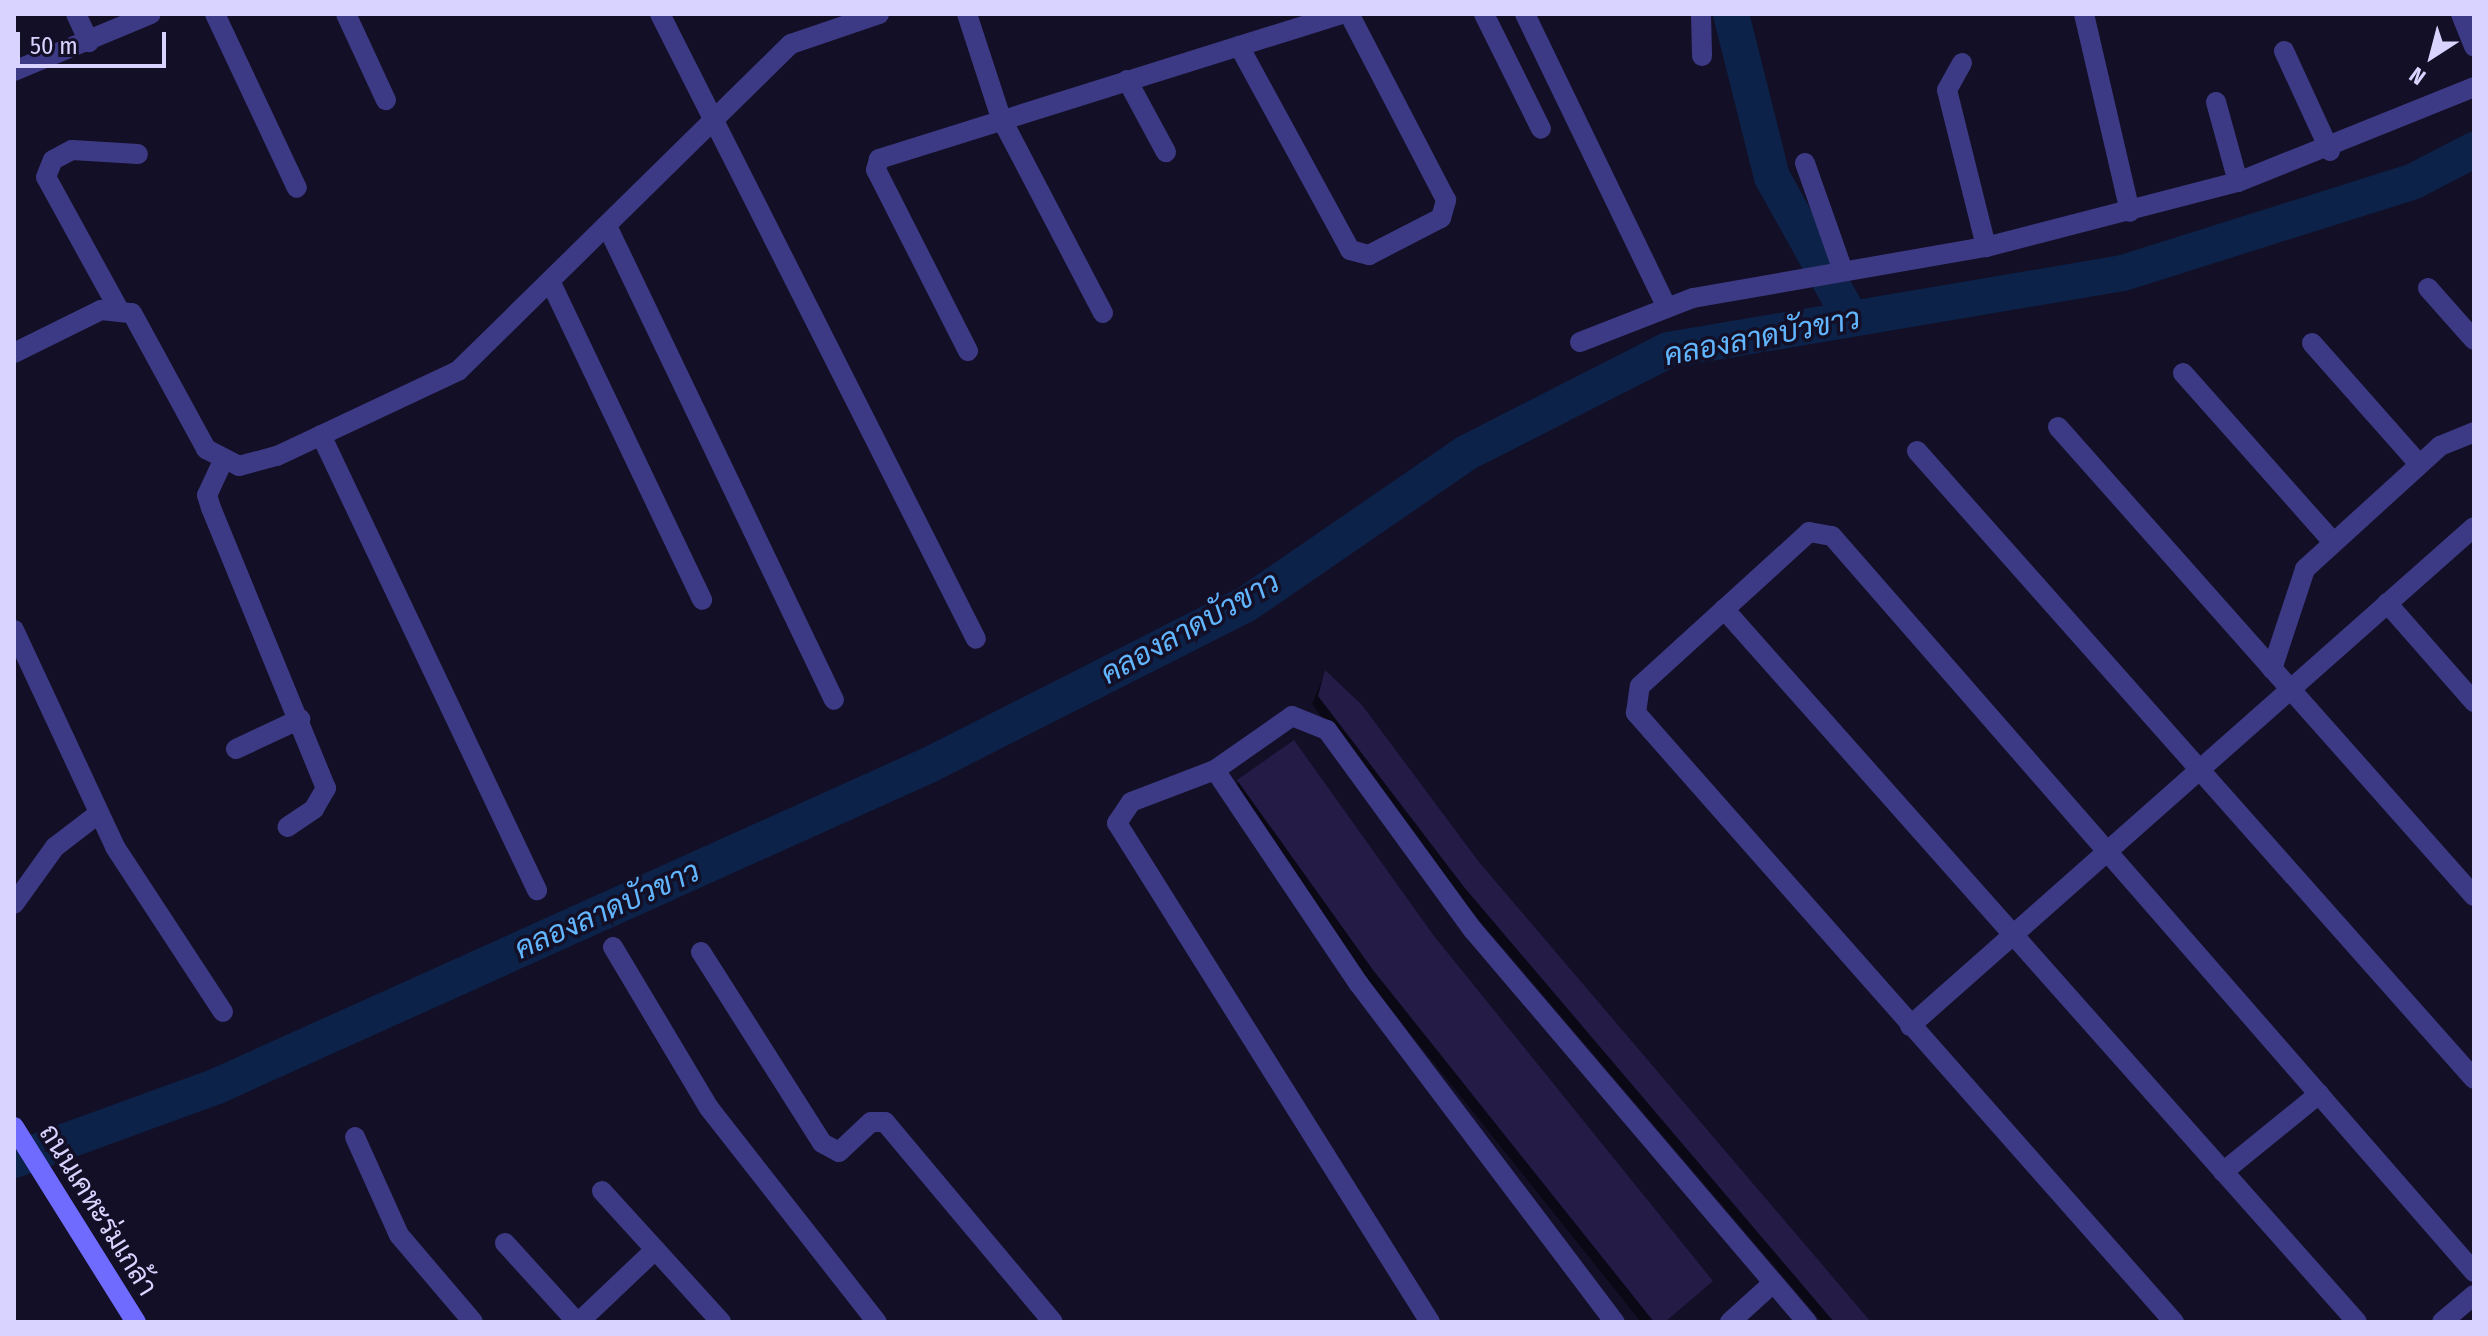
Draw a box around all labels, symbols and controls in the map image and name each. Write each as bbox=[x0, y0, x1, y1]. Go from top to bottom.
scale bar bbox=[20, 16, 170, 66]
north arrow bbox=[2392, 16, 2472, 96]
text: 50 m bbox=[30, 32, 78, 60]
text: N bbox=[2404, 61, 2431, 91]
water label: คลองลาดบัวขาว bbox=[1661, 300, 1863, 374]
water label: คลองลาดบัวขาว bbox=[1094, 564, 1286, 692]
water label: คลองลาดบัวขาว bbox=[509, 853, 705, 967]
street label: ถนนเคหะร่มเกล้า bbox=[32, 1118, 164, 1302]

